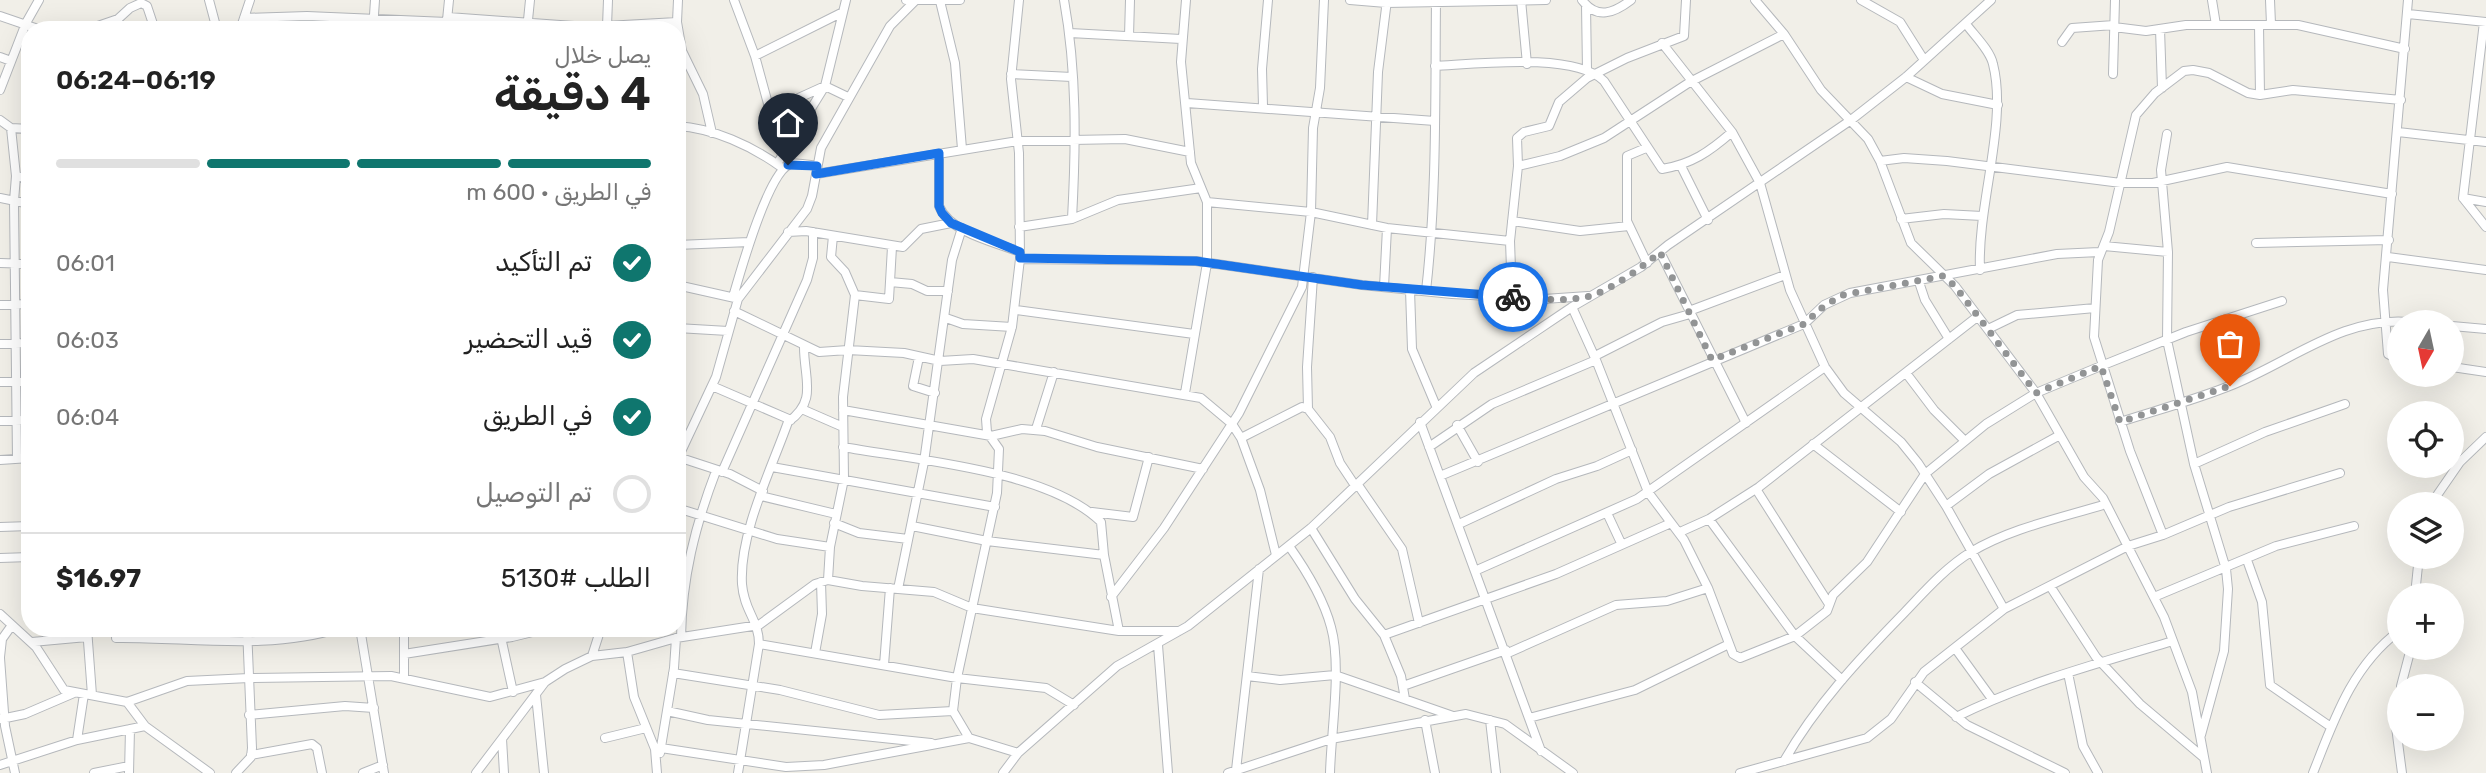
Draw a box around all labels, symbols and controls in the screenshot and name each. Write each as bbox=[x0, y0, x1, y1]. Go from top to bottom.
text: يصل خلال bbox=[555, 41, 651, 69]
text: 06:19–06:24 bbox=[56, 65, 216, 96]
text: 4 دقيقة bbox=[494, 67, 651, 122]
pin bbox=[758, 93, 818, 165]
icon: home bbox=[769, 104, 807, 142]
text: في الطريق · 600 m bbox=[466, 178, 651, 206]
icon: check bbox=[613, 244, 651, 282]
text: تم التأكيد bbox=[495, 247, 592, 278]
text: 06:01 bbox=[56, 249, 115, 277]
courier bbox=[1478, 262, 1548, 332]
icon: bike bbox=[1494, 278, 1532, 316]
north arrow bbox=[2387, 310, 2464, 387]
map controls bbox=[2387, 310, 2464, 751]
pin bbox=[2200, 314, 2260, 386]
icon: check bbox=[613, 321, 651, 359]
text: قيد التحضير bbox=[465, 324, 592, 355]
icon: bag bbox=[2211, 325, 2249, 363]
text: 06:03 bbox=[56, 326, 119, 354]
icon: check bbox=[613, 398, 651, 436]
text: في الطريق bbox=[483, 401, 592, 432]
button: locate bbox=[2387, 401, 2464, 478]
text: 06:04 bbox=[56, 403, 119, 431]
text: تم التوصيل bbox=[475, 478, 592, 509]
button: layers bbox=[2387, 492, 2464, 569]
text: $16.97 bbox=[56, 563, 141, 594]
text: الطلب #5130 bbox=[501, 563, 651, 594]
button: + bbox=[2387, 583, 2464, 660]
button: − bbox=[2387, 674, 2464, 751]

